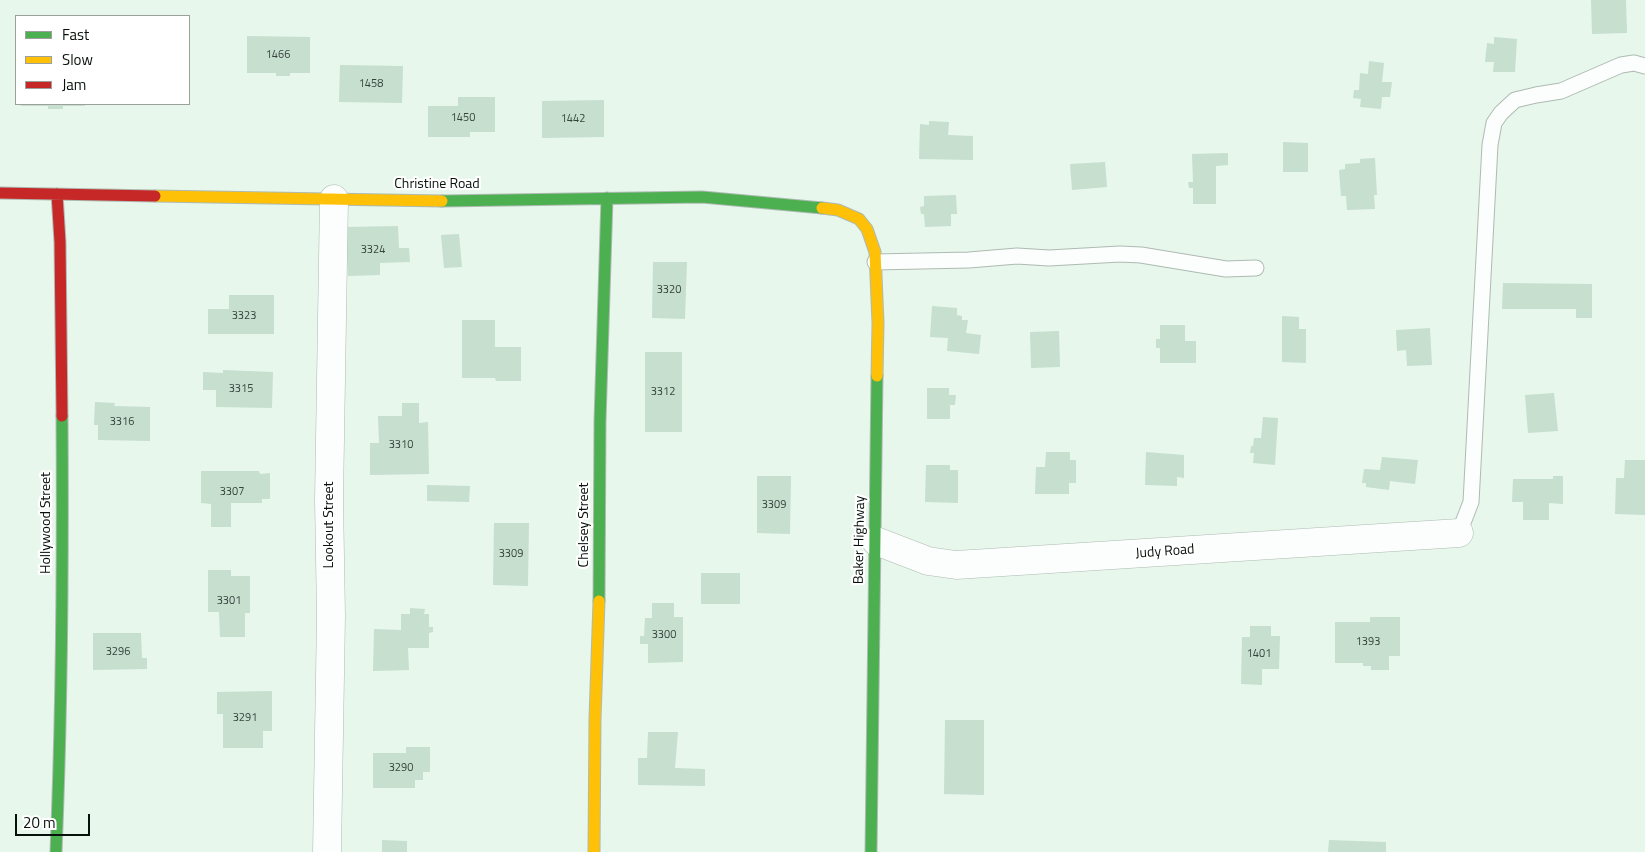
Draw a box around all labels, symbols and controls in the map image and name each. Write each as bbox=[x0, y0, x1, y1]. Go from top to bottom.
legend bbox=[15, 15, 190, 105]
text: Fast bbox=[62, 23, 89, 46]
text: Slow bbox=[62, 48, 93, 71]
house number: 1466 bbox=[266, 48, 290, 62]
text: Jam bbox=[62, 73, 86, 96]
house number: 1458 bbox=[359, 77, 383, 91]
house number: 1450 bbox=[451, 111, 475, 125]
house number: 1442 bbox=[561, 112, 585, 126]
street label: Christine Road bbox=[394, 177, 480, 193]
house number: 3324 bbox=[361, 243, 385, 257]
house number: 3320 bbox=[657, 283, 681, 297]
house number: 3323 bbox=[232, 309, 256, 323]
house number: 3315 bbox=[229, 382, 253, 396]
house number: 3312 bbox=[651, 385, 675, 399]
house number: 3316 bbox=[110, 415, 134, 429]
house number: 3310 bbox=[389, 438, 413, 452]
street label: Hollywood Street bbox=[39, 472, 55, 574]
street label: Lookout Street bbox=[322, 482, 338, 568]
street label: Chelsey Street bbox=[577, 483, 593, 567]
house number: 3307 bbox=[220, 485, 244, 499]
street label: Baker Highway bbox=[851, 496, 869, 584]
house number: 3309 bbox=[762, 498, 786, 512]
street label: Judy Road bbox=[1135, 542, 1195, 562]
house number: 3309 bbox=[499, 547, 523, 561]
house number: 3301 bbox=[217, 594, 241, 608]
house number: 3300 bbox=[652, 628, 676, 642]
house number: 1393 bbox=[1356, 635, 1380, 649]
house number: 3296 bbox=[106, 645, 130, 659]
house number: 1401 bbox=[1247, 647, 1271, 661]
house number: 3291 bbox=[233, 711, 257, 725]
house number: 3290 bbox=[389, 761, 413, 775]
scale bar bbox=[18, 804, 92, 836]
text: 20 m bbox=[23, 811, 56, 834]

